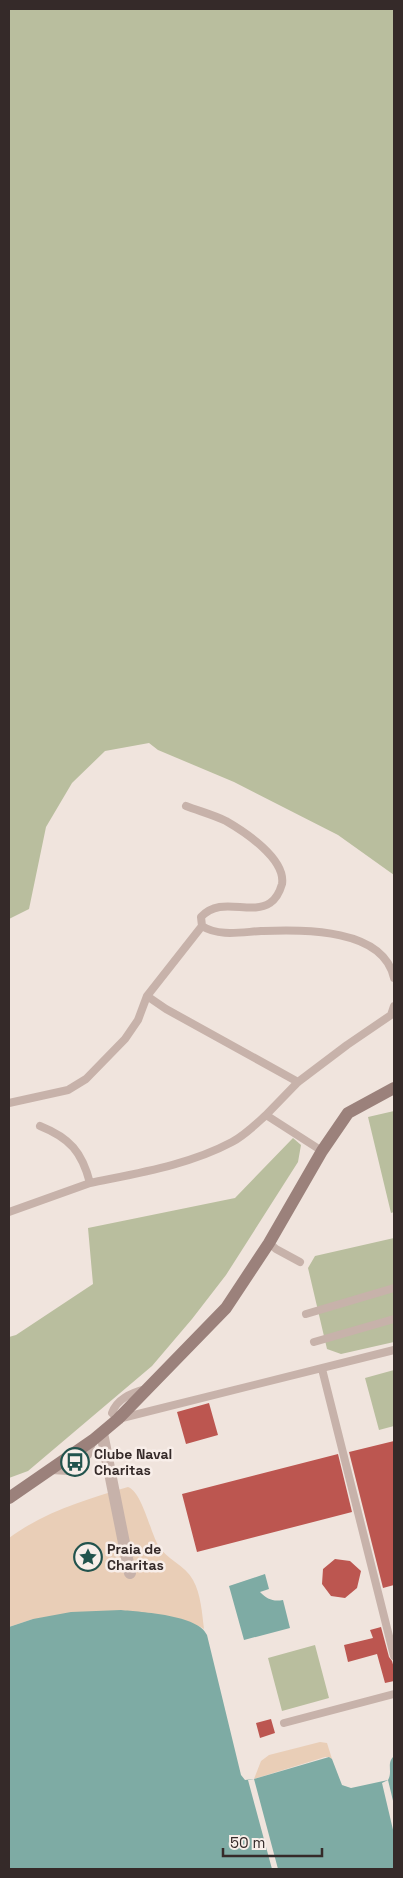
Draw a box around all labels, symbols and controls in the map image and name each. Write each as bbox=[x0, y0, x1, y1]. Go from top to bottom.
place label: Clube Naval Charitas bbox=[94, 1445, 172, 1479]
bus stop icon: Clube Naval Charitas bbox=[60, 1447, 90, 1477]
place label: Praia de Charitas bbox=[107, 1540, 164, 1574]
place icon: Praia de Charitas bbox=[73, 1542, 103, 1572]
scale bar bbox=[223, 1826, 322, 1858]
text: 50 m bbox=[230, 1833, 265, 1852]

